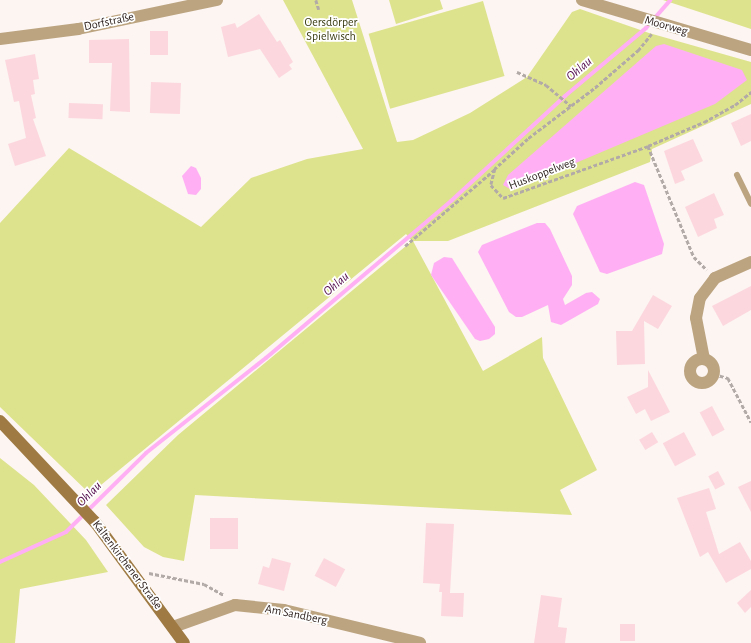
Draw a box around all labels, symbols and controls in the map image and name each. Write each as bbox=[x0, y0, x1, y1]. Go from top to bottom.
street label: Dorfstraße bbox=[83, 10, 135, 34]
street label: Moorweg bbox=[643, 13, 689, 39]
park label: Oersdörper Spielwisch bbox=[305, 16, 357, 44]
water label: Ohlau bbox=[564, 55, 596, 85]
street label: Huskoppelweg bbox=[507, 155, 577, 193]
water label: Ohlau bbox=[321, 270, 353, 300]
water label: Ohlau bbox=[74, 479, 106, 511]
street label: Kaltenkirchener Straße bbox=[89, 518, 165, 612]
street label: Am Sandberg bbox=[264, 602, 328, 628]

